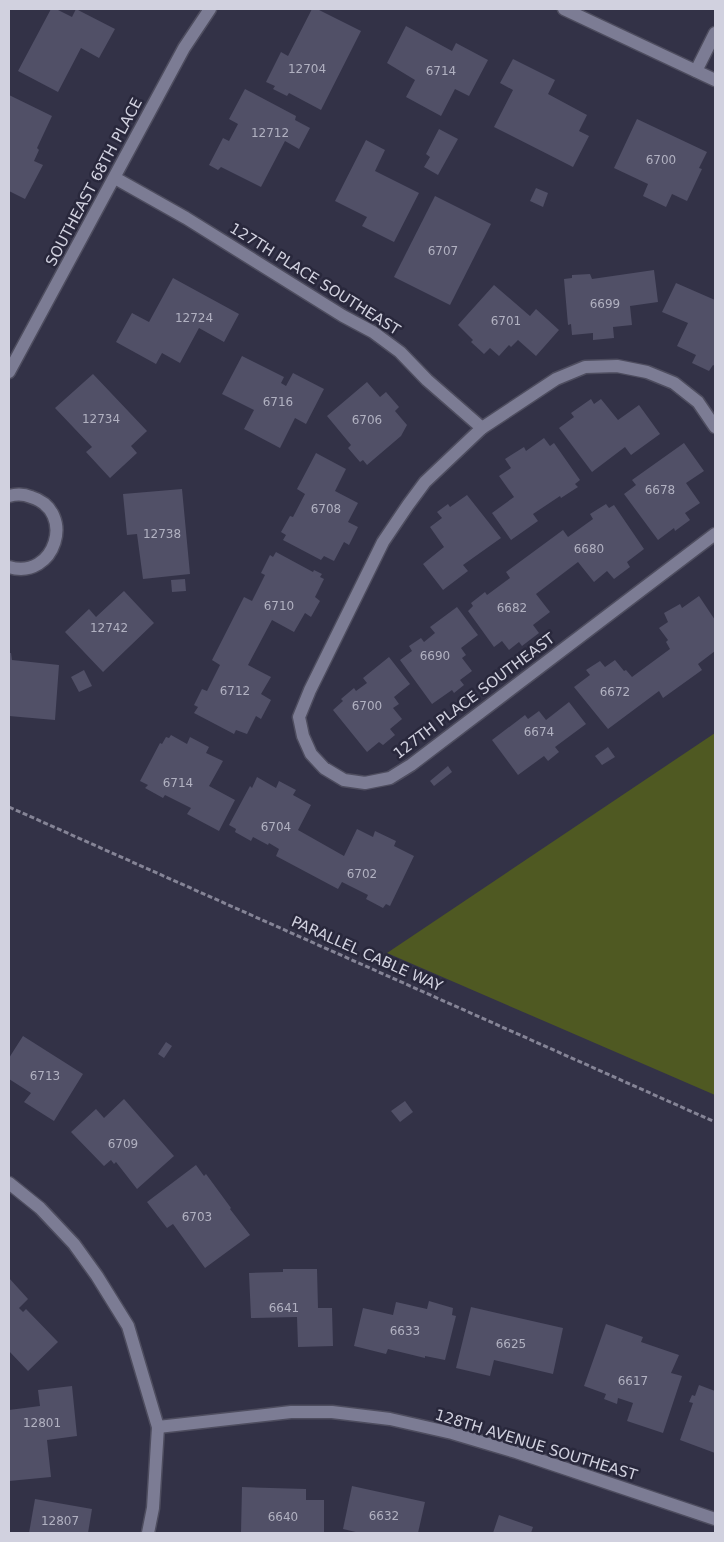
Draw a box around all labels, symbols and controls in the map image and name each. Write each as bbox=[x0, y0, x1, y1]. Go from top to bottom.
house number: 12704 bbox=[288, 62, 326, 76]
house number: 6714 bbox=[426, 64, 456, 78]
street label: SOUTHEAST 68TH PLACE bbox=[42, 95, 146, 269]
house number: 12712 bbox=[251, 126, 289, 140]
house number: 6700 bbox=[646, 153, 676, 167]
street label: 127TH PLACE SOUTHEAST bbox=[226, 219, 404, 339]
house number: 6707 bbox=[428, 244, 458, 258]
house number: 6699 bbox=[590, 297, 620, 311]
house number: 12724 bbox=[175, 311, 213, 325]
house number: 6701 bbox=[491, 314, 521, 328]
house number: 6716 bbox=[263, 395, 293, 409]
house number: 12734 bbox=[82, 412, 120, 426]
house number: 6706 bbox=[352, 413, 382, 427]
house number: 6678 bbox=[645, 483, 675, 497]
house number: 6708 bbox=[311, 502, 341, 516]
house number: 12738 bbox=[143, 527, 181, 541]
house number: 6680 bbox=[574, 542, 604, 556]
house number: 6710 bbox=[264, 599, 294, 613]
house number: 6682 bbox=[497, 601, 527, 615]
house number: 12742 bbox=[90, 621, 128, 635]
street label: 127TH PLACE SOUTHEAST bbox=[390, 629, 559, 763]
house number: 6690 bbox=[420, 649, 450, 663]
house number: 6712 bbox=[220, 684, 250, 698]
house number: 6672 bbox=[600, 685, 630, 699]
house number: 6700 bbox=[352, 699, 382, 713]
house number: 6674 bbox=[524, 725, 554, 739]
house number: 6714 bbox=[163, 776, 193, 790]
house number: 6704 bbox=[261, 820, 291, 834]
house number: 6702 bbox=[347, 867, 377, 881]
street label: PARALLEL CABLE WAY bbox=[289, 912, 446, 996]
house number: 6713 bbox=[30, 1069, 60, 1083]
house number: 6709 bbox=[108, 1137, 138, 1151]
house number: 6703 bbox=[182, 1210, 212, 1224]
house number: 6641 bbox=[269, 1301, 299, 1315]
house number: 6633 bbox=[390, 1324, 420, 1338]
house number: 6625 bbox=[496, 1337, 526, 1351]
house number: 6617 bbox=[618, 1374, 648, 1388]
street label: 128TH AVENUE SOUTHEAST bbox=[433, 1406, 640, 1485]
house number: 12801 bbox=[23, 1416, 61, 1430]
house number: 6632 bbox=[369, 1509, 399, 1523]
house number: 6640 bbox=[268, 1510, 298, 1524]
house number: 12807 bbox=[41, 1514, 79, 1528]

